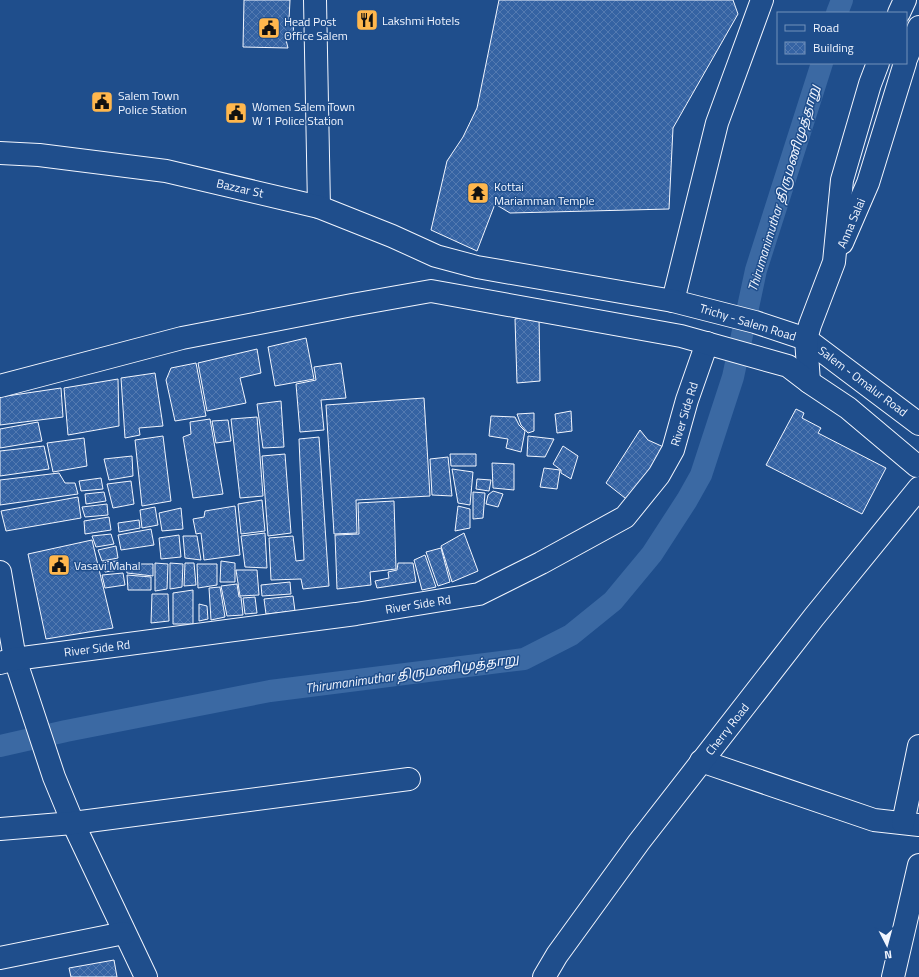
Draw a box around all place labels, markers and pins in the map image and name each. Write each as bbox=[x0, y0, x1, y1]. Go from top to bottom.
restaurant icon: Lakshmi Hotels bbox=[354, 7, 380, 33]
place label: Lakshmi Hotels bbox=[382, 11, 460, 30]
place label: Head Post Office Salem bbox=[284, 12, 348, 45]
public building icon: Head Post Office Salem bbox=[256, 15, 282, 41]
place label: Salem Town Police Station bbox=[118, 86, 187, 119]
public building icon: Salem Town Police Station bbox=[89, 89, 115, 115]
place label: Women Salem Town W 1 Police Station bbox=[252, 97, 355, 130]
public building icon: Women Salem Town W 1 Police Station bbox=[223, 100, 249, 126]
place label: Kottai Mariamman Temple bbox=[494, 177, 595, 210]
temple icon: Kottai Mariamman Temple bbox=[465, 180, 491, 206]
public building icon: Vasavi Mahal bbox=[46, 552, 72, 578]
place label: Vasavi Mahal bbox=[74, 556, 141, 575]

